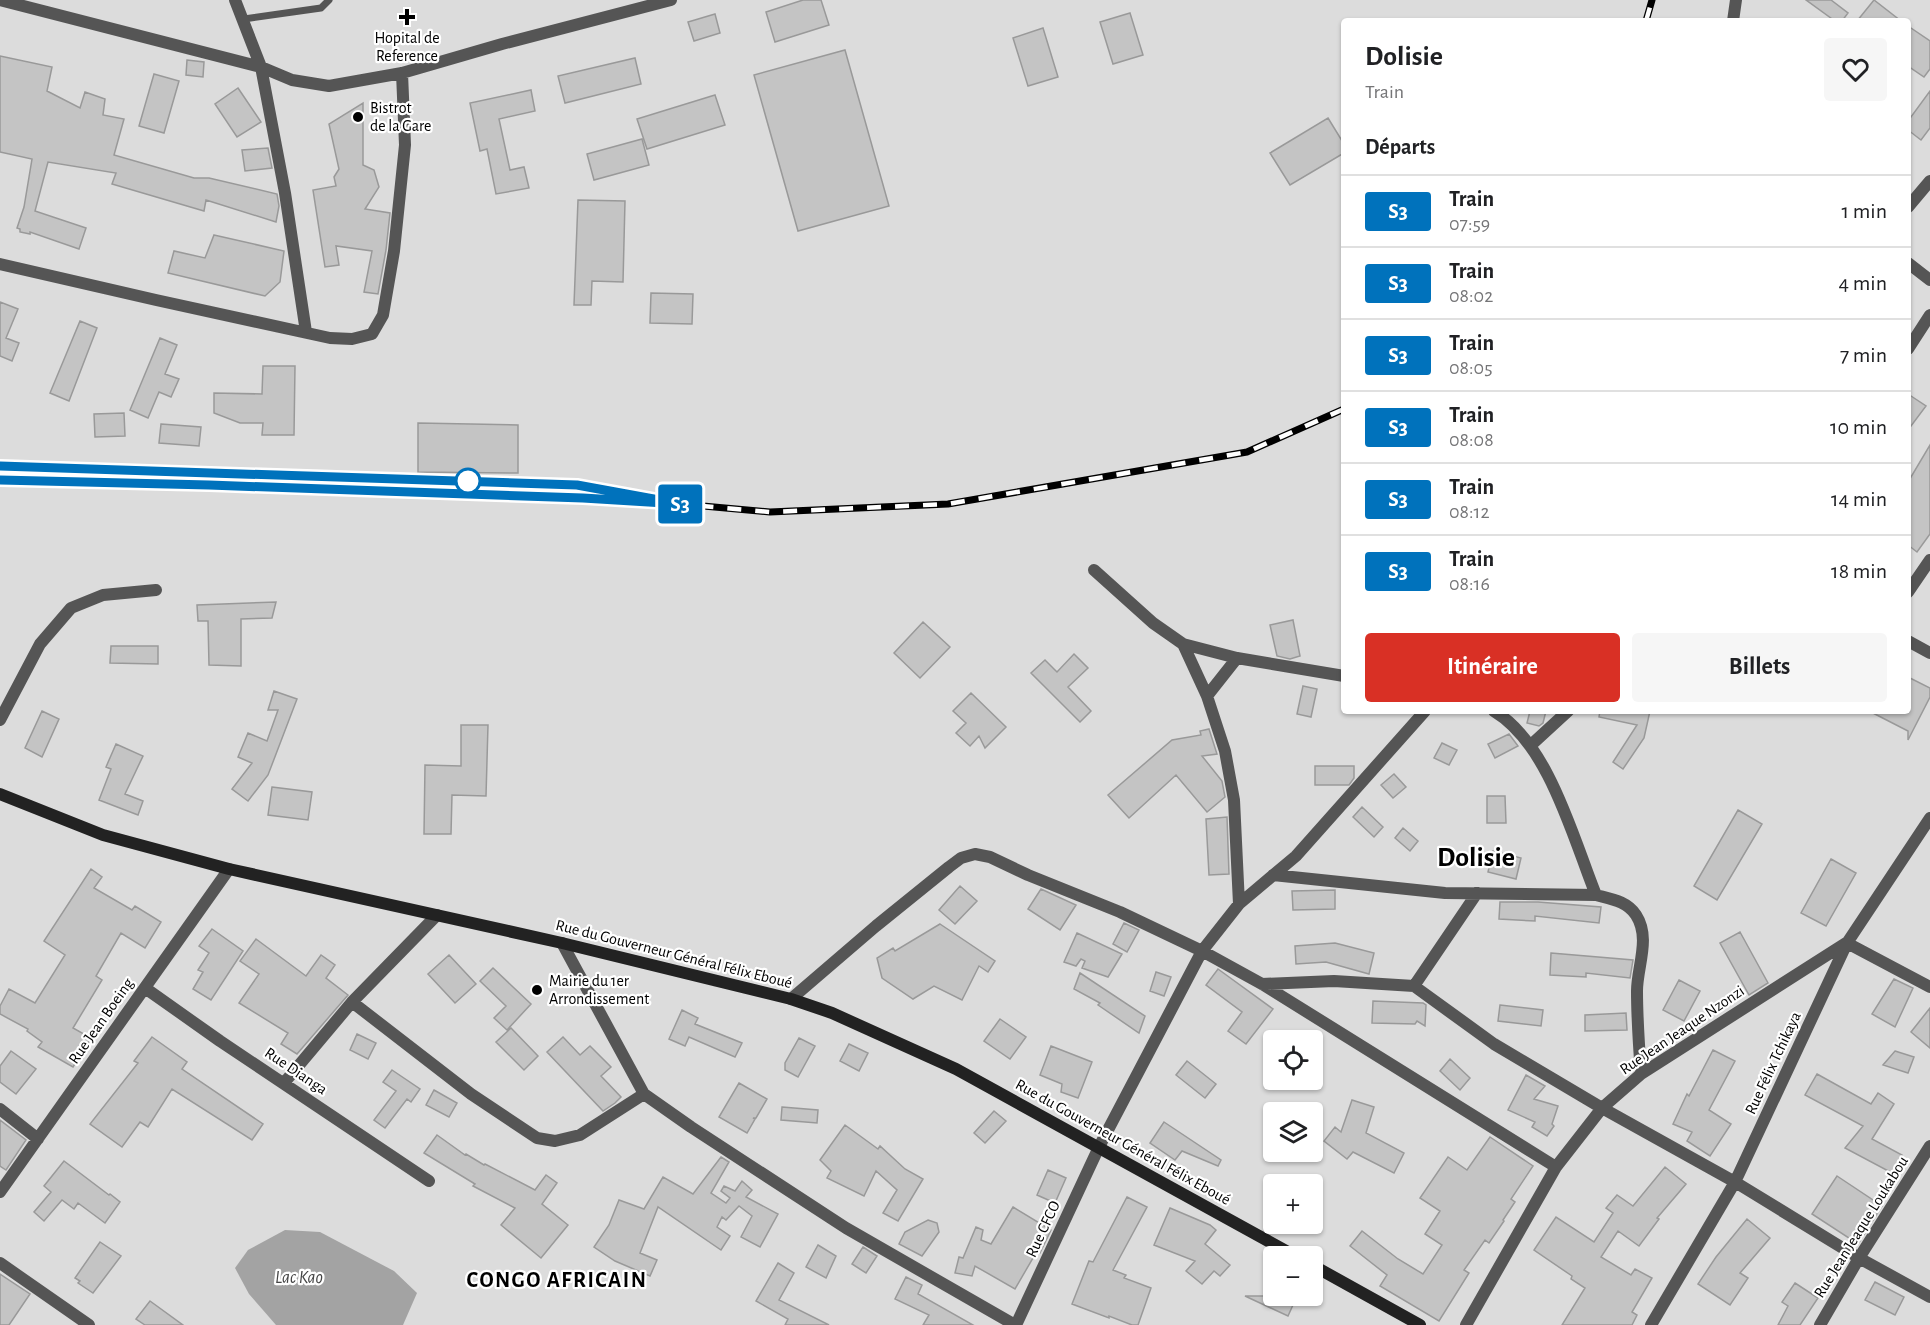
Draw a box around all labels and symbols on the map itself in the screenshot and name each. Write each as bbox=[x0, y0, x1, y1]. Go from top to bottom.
marker: Hopital de Reference bbox=[398, 8, 416, 26]
place label: Hopital de Reference bbox=[374, 30, 440, 64]
place label: Bistrot de la Gare bbox=[370, 100, 432, 134]
marker: Bistrot de la Gare bbox=[351, 110, 365, 124]
unlabelled marker bbox=[455, 468, 481, 494]
line badge: S3 bbox=[653, 484, 707, 524]
district label: Dolisie bbox=[1437, 844, 1515, 872]
street label: Rue du Gouverneur Général Félix Eboué bbox=[554, 917, 794, 991]
place label: Mairie du 1er Arrondissement bbox=[549, 973, 649, 1007]
street label: Rue Jean Boeing bbox=[66, 975, 136, 1067]
street label: Rue Jean Jeaque Nzonzi bbox=[1617, 982, 1747, 1078]
marker: Mairie du 1er Arrondissement bbox=[530, 983, 544, 997]
street label: Rue Félix Tchikaya bbox=[1742, 1009, 1805, 1117]
street label: Rue Dianga bbox=[262, 1044, 330, 1098]
street label: Rue du Gouverneur Général Félix Eboué bbox=[1013, 1076, 1233, 1208]
street label: Rue Jean Jeaque Loukabou bbox=[1811, 1153, 1911, 1301]
street label: Rue CFCO bbox=[1023, 1198, 1063, 1260]
water label: Lac Kao bbox=[275, 1269, 323, 1287]
district label: CONGO AFRICAIN bbox=[467, 1269, 647, 1291]

